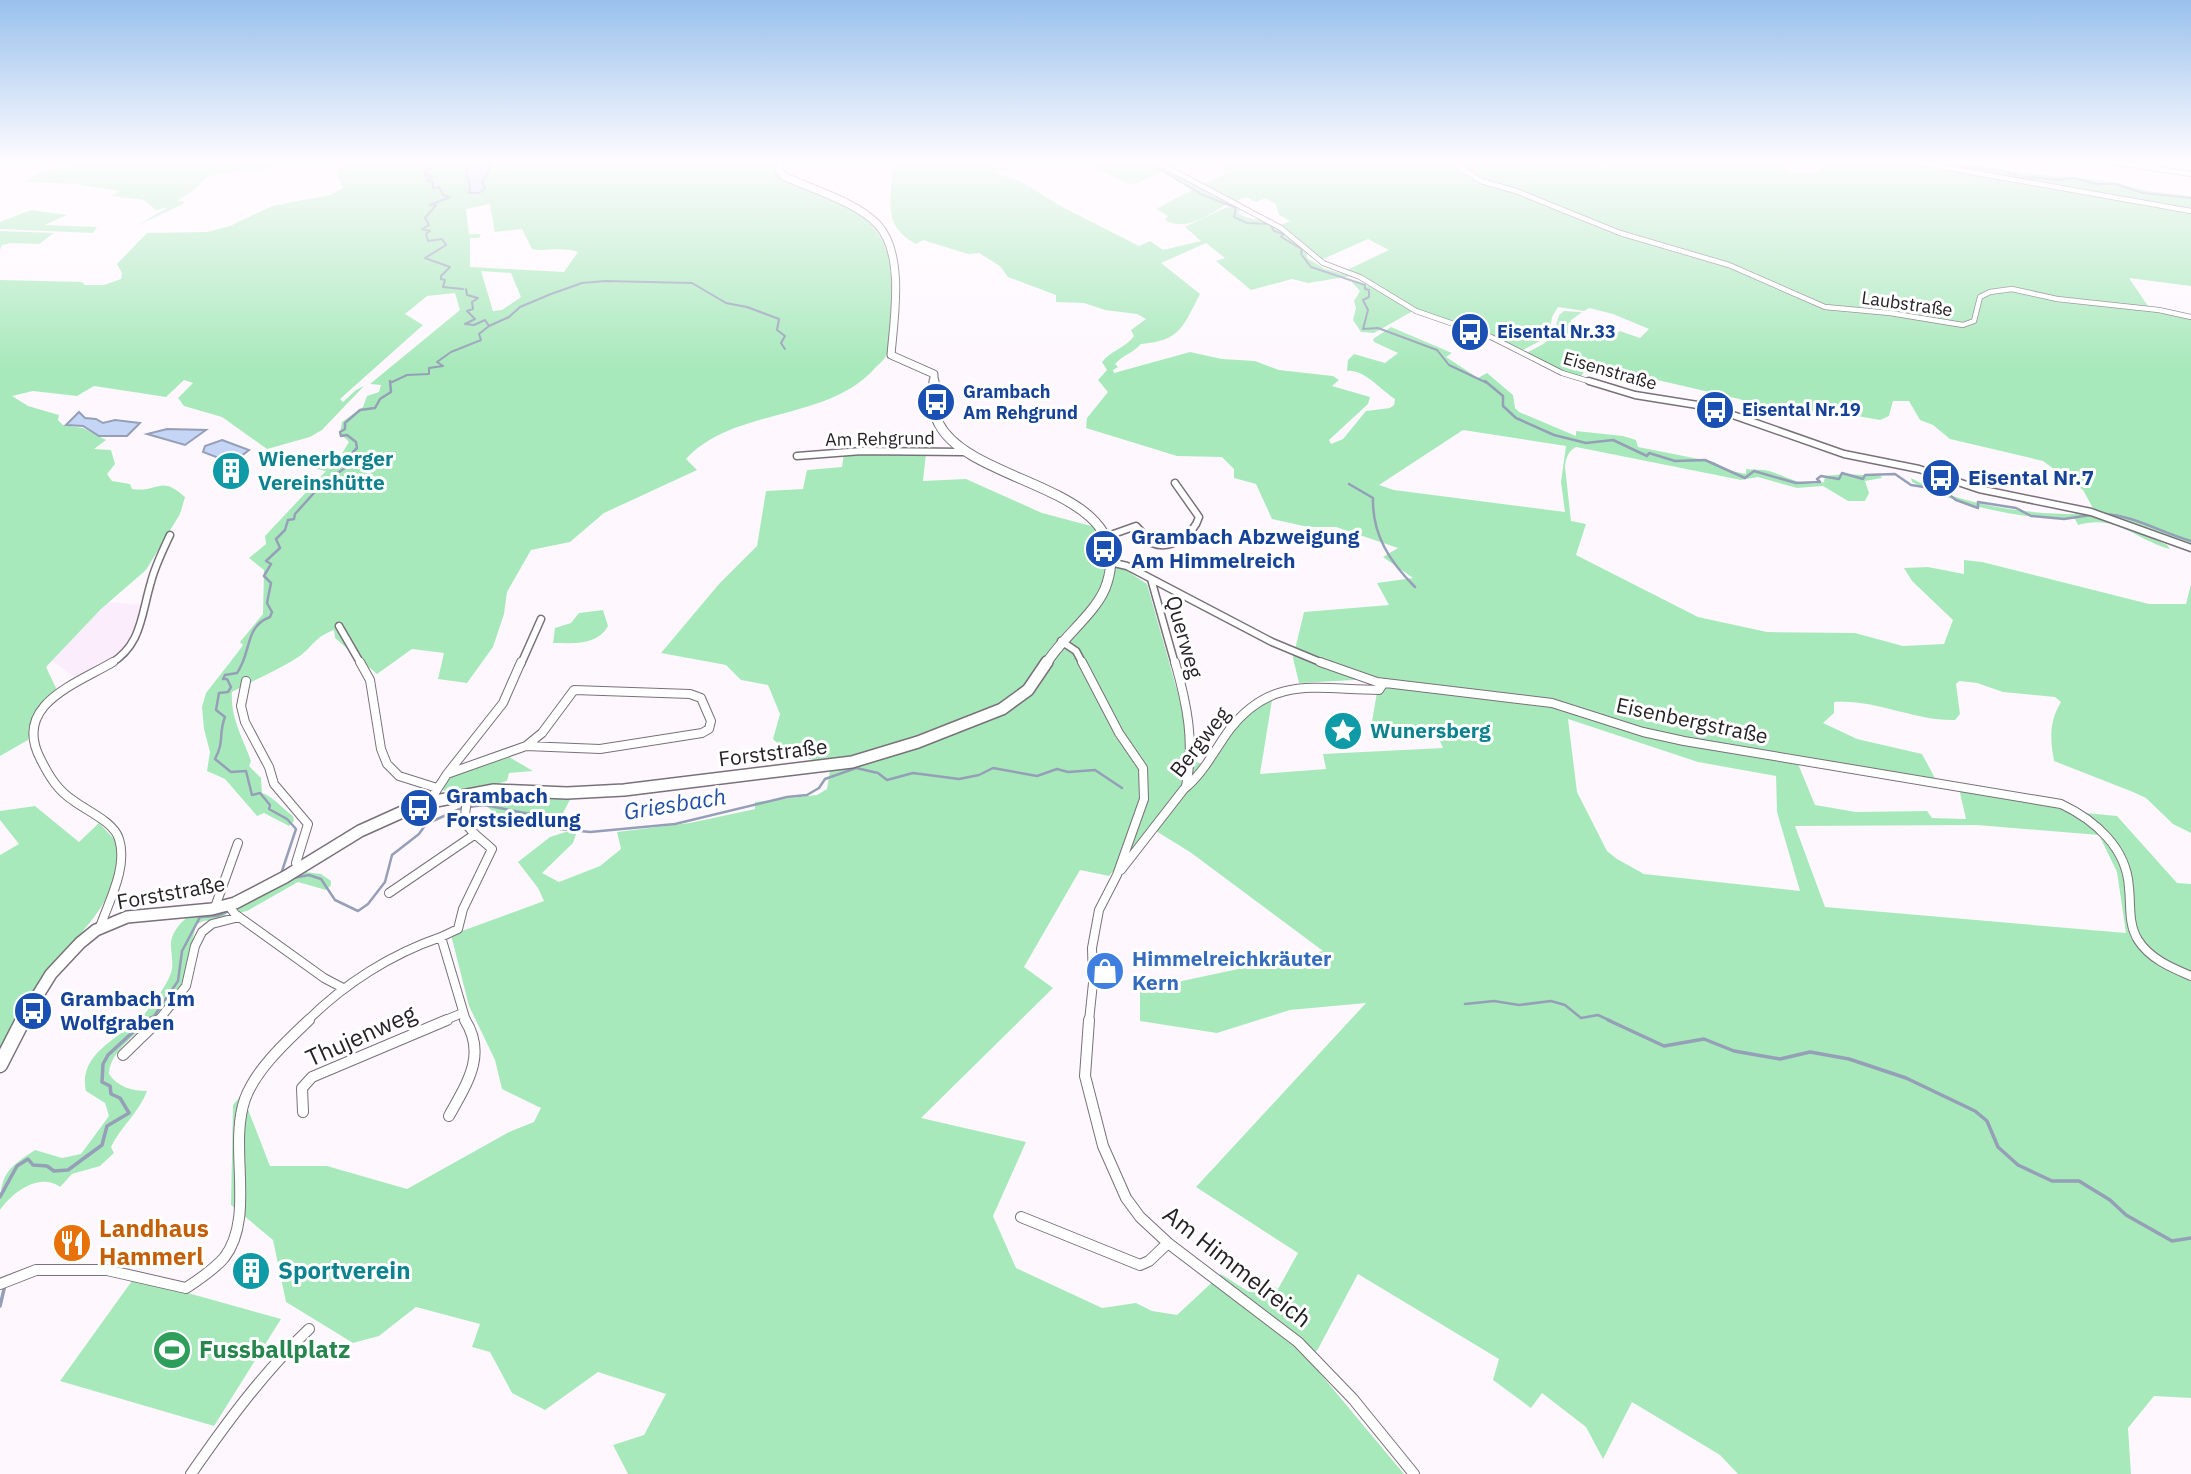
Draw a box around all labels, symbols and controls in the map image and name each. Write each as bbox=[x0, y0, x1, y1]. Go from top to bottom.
street label: Laubstraße bbox=[1860, 286, 1954, 321]
bus stop icon: Eisental Nr.33 bbox=[1449, 311, 1491, 353]
place label: Eisental Nr.33 bbox=[1497, 320, 1616, 343]
street label: Eisenstraße bbox=[1561, 346, 1660, 395]
place label: Grambach Am Rehgrund bbox=[963, 380, 1078, 424]
bus stop icon: Grambach Am Rehgrund bbox=[915, 381, 957, 423]
bus stop icon: Eisental Nr.19 bbox=[1694, 389, 1736, 431]
place label: Eisental Nr.19 bbox=[1742, 398, 1861, 421]
street label: Am Rehgrund bbox=[825, 426, 935, 451]
place label: Wienerberger Vereinshütte bbox=[258, 444, 394, 496]
building icon: Wienerberger Vereinshütte bbox=[210, 450, 252, 492]
bus stop icon: Eisental Nr.7 bbox=[1920, 457, 1962, 499]
place label: Eisental Nr.7 bbox=[1968, 463, 2094, 491]
place label: Grambach Abzweigung Am Himmelreich bbox=[1131, 522, 1360, 574]
bus stop icon: Grambach Abzweigung Am Himmelreich bbox=[1083, 528, 1125, 570]
street label: Querweg bbox=[1160, 592, 1210, 681]
street label: Eisenbergstraße bbox=[1614, 690, 1771, 750]
street label: Bergweg bbox=[1163, 700, 1236, 782]
place icon: Wunersberg bbox=[1322, 710, 1364, 752]
place label: Wunersberg bbox=[1370, 716, 1491, 744]
street label: Forststraße bbox=[717, 731, 829, 773]
water label: Griesbach bbox=[622, 780, 728, 826]
place label: Grambach Forstsiedlung bbox=[446, 781, 581, 833]
bus stop icon: Grambach Forstsiedlung bbox=[398, 787, 440, 829]
street label: Forststraße bbox=[115, 869, 227, 915]
place label: Himmelreichkräuter Kern bbox=[1132, 944, 1332, 996]
shop icon: Himmelreichkräuter Kern bbox=[1084, 950, 1126, 992]
place label: Grambach Im Wolfgraben bbox=[60, 984, 195, 1036]
bus stop icon: Grambach Im Wolfgraben bbox=[12, 990, 54, 1032]
street label: Thujenweg bbox=[300, 996, 421, 1074]
street label: Am Himmelreich bbox=[1157, 1198, 1318, 1334]
place label: Landhaus Hammerl bbox=[99, 1212, 209, 1272]
restaurant icon: Landhaus Hammerl bbox=[51, 1222, 93, 1264]
building icon: Sportverein bbox=[230, 1250, 272, 1292]
place label: Sportverein bbox=[278, 1254, 411, 1286]
sports icon: Fussballplatz bbox=[151, 1329, 193, 1371]
place label: Fussballplatz bbox=[199, 1333, 350, 1365]

